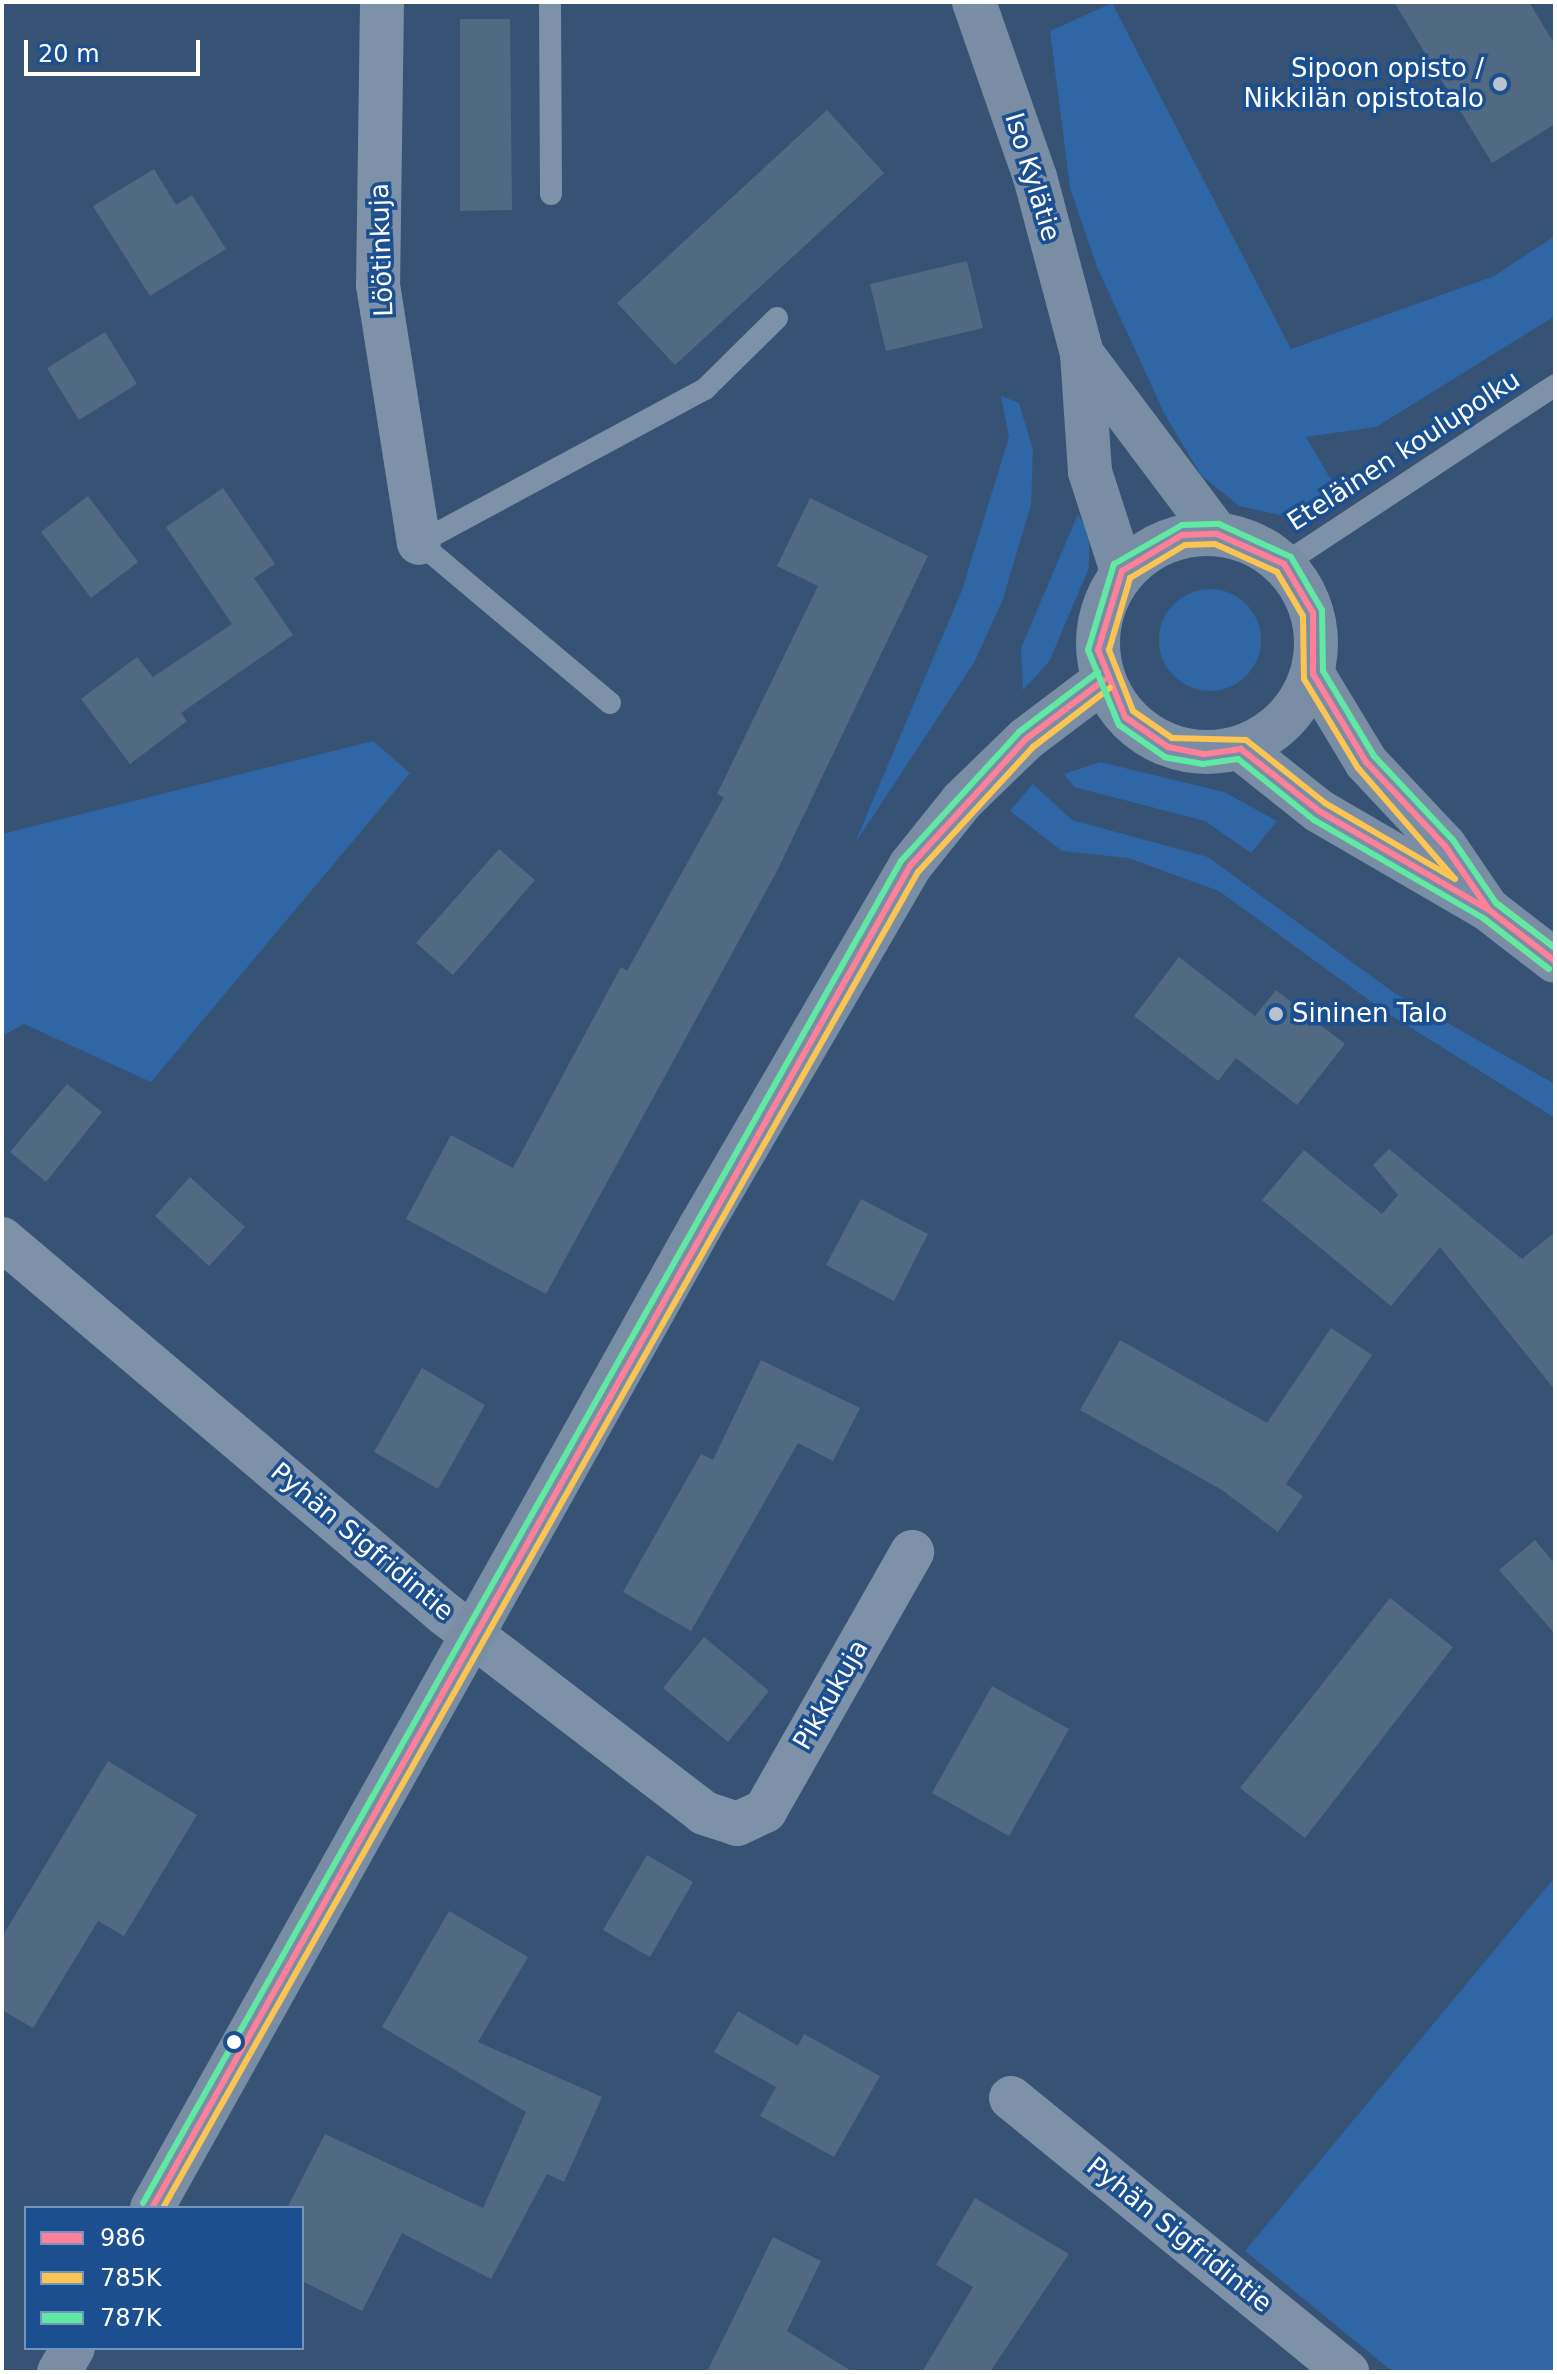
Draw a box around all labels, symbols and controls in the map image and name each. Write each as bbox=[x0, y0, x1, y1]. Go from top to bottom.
scale bar bbox=[28, 24, 204, 74]
text: 20 m bbox=[38, 40, 100, 68]
place label: Sipoon opisto / Nikkilän opistotalo bbox=[1244, 53, 1484, 114]
marker: Sipoon opisto / Nikkilän opistotalo bbox=[1491, 75, 1509, 93]
street label: Iso Kylätie bbox=[998, 109, 1066, 245]
street label: Löötinkuja bbox=[364, 183, 400, 317]
street label: Eteläinen koulupolku bbox=[1282, 364, 1526, 538]
place label: Sininen Talo bbox=[1292, 998, 1447, 1030]
marker: Sininen Talo bbox=[1267, 1005, 1285, 1023]
street label: Pyhän Sigfridintie bbox=[264, 1456, 460, 1628]
street label: Pikkukuja bbox=[787, 1634, 875, 1756]
unlabelled marker bbox=[226, 2034, 242, 2050]
street label: Pyhän Sigfridintie bbox=[1080, 2151, 1278, 2319]
legend bbox=[24, 2206, 304, 2350]
text: 986 bbox=[100, 2224, 146, 2252]
text: 785K bbox=[100, 2264, 162, 2292]
text: 787K bbox=[100, 2304, 162, 2332]

